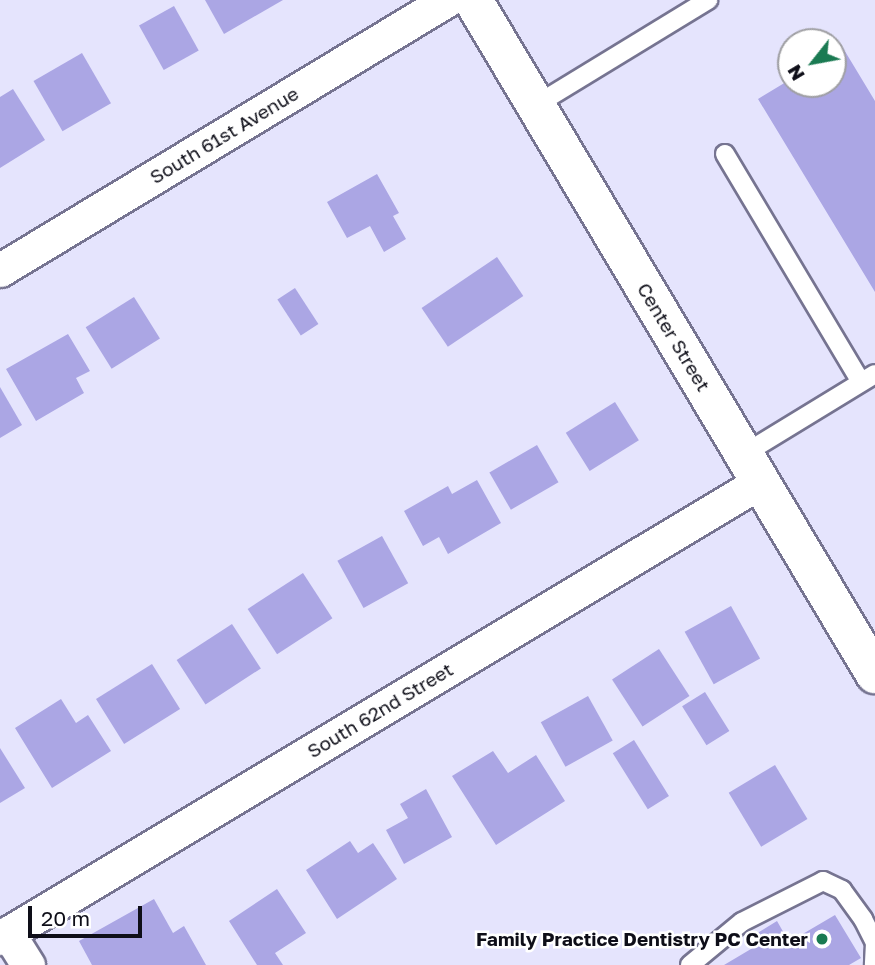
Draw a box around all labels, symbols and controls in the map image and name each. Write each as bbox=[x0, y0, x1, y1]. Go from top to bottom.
north arrow bbox=[777, 28, 847, 98]
text: N bbox=[782, 61, 809, 85]
street label: South 61st Avenue bbox=[146, 82, 302, 188]
street label: Center Street bbox=[633, 279, 715, 395]
street label: South 62nd Street bbox=[303, 657, 457, 763]
scale bar bbox=[32, 892, 145, 936]
text: 20 m bbox=[41, 905, 90, 931]
place label: Family Practice Dentistry PC Center bbox=[476, 928, 808, 950]
marker: Family Practice Dentistry PC Center bbox=[814, 931, 830, 947]

